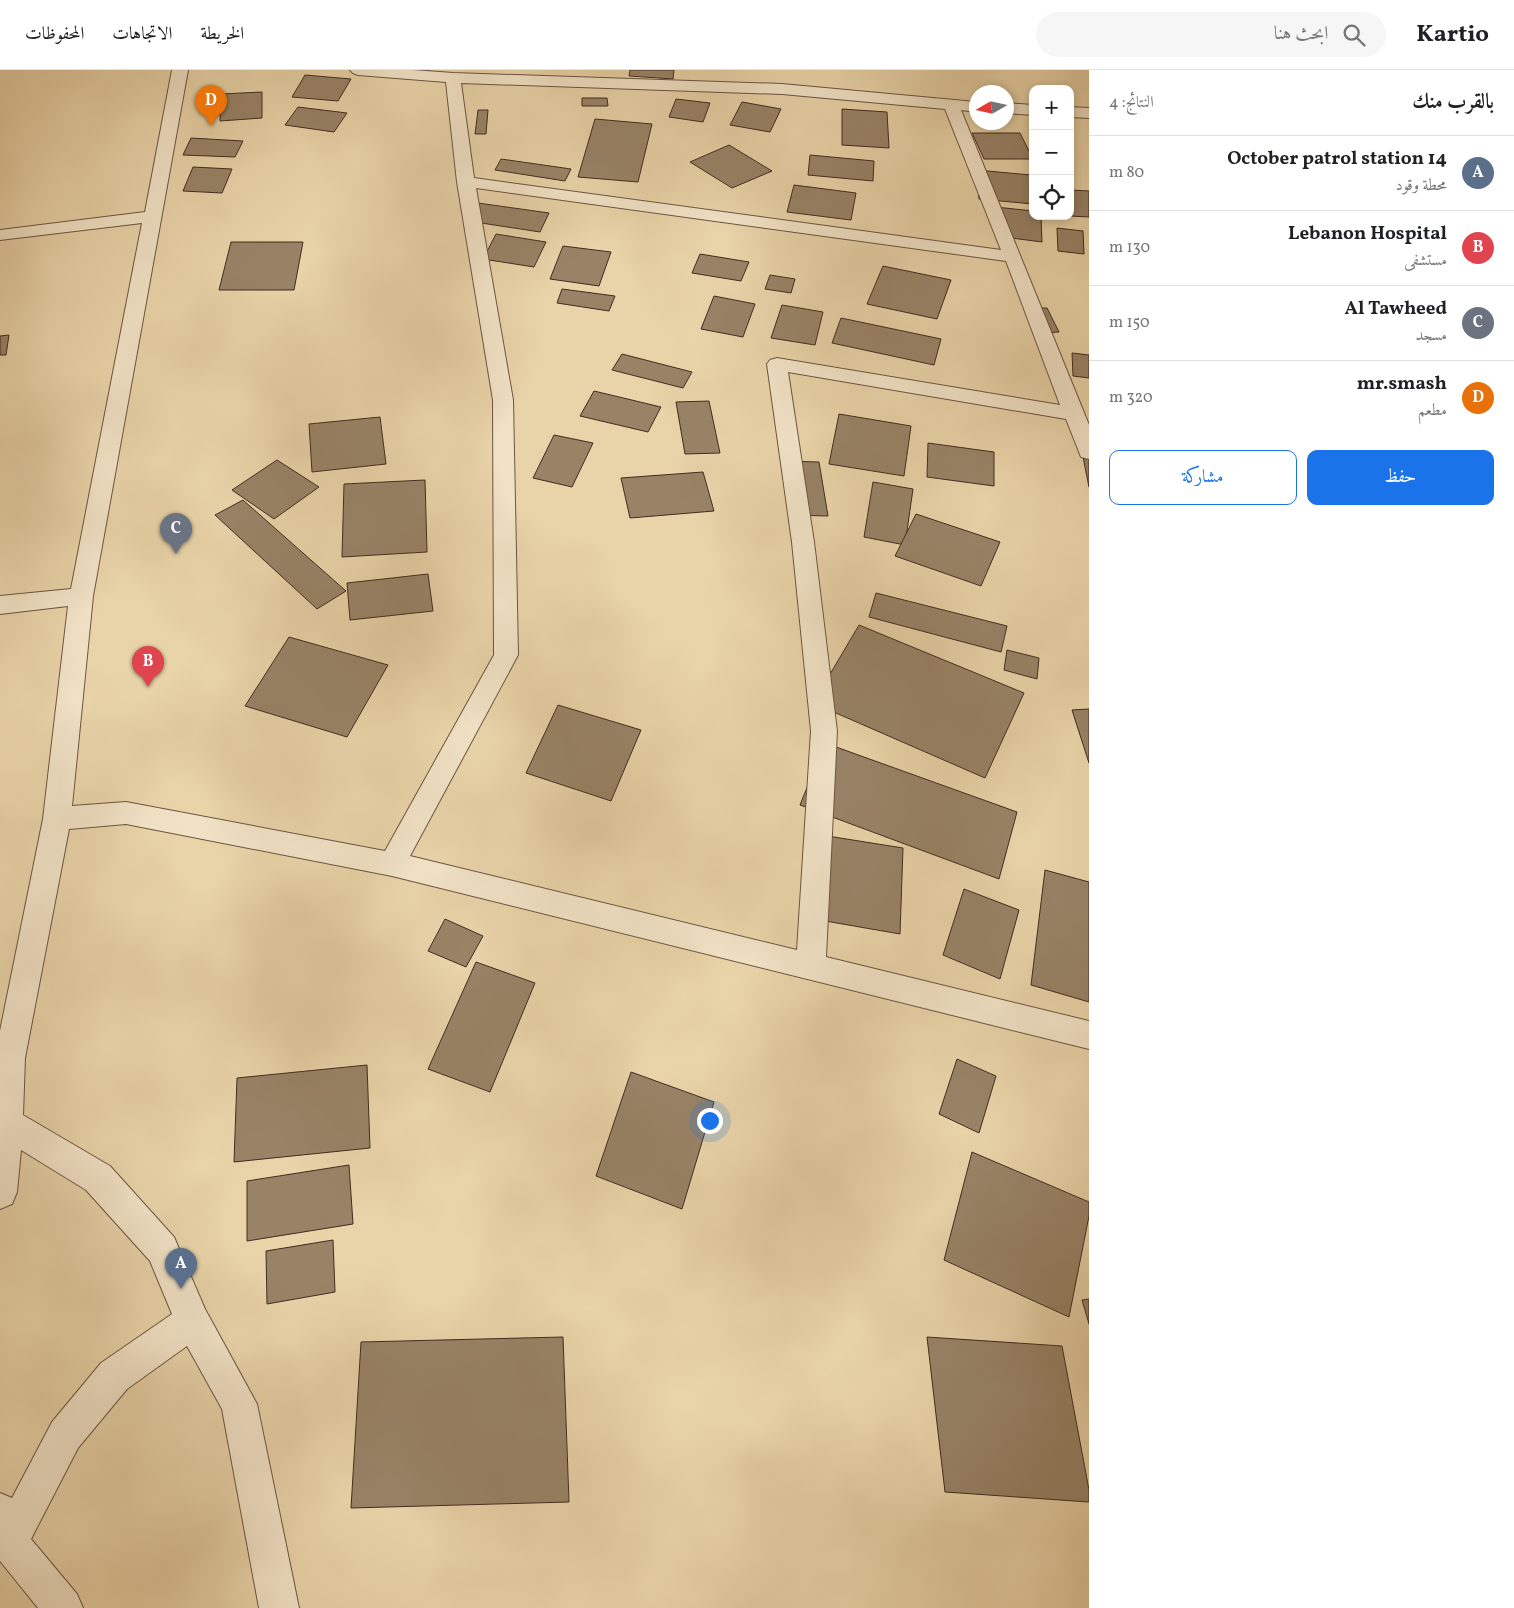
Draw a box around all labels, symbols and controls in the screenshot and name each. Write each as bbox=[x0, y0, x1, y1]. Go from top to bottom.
search box bbox=[1036, 12, 1386, 57]
text: Kartio bbox=[1416, 18, 1489, 52]
text: ابحث هنا bbox=[1274, 21, 1328, 47]
icon: search bbox=[1340, 21, 1368, 49]
text: المحفوظات bbox=[25, 22, 84, 47]
text: الاتجاهات bbox=[112, 22, 172, 47]
text: الخريطة bbox=[200, 22, 244, 47]
pin: D bbox=[195, 85, 227, 126]
north arrow bbox=[969, 85, 1014, 130]
map controls bbox=[1029, 85, 1074, 220]
button: + bbox=[1029, 85, 1074, 130]
text: بالقرب منك bbox=[1412, 88, 1494, 117]
text: النتائج: 4 bbox=[1109, 92, 1154, 114]
button: − bbox=[1029, 130, 1074, 175]
text: 14 October patrol station bbox=[1227, 146, 1447, 172]
text: 80 m bbox=[1109, 162, 1144, 184]
text: A bbox=[1472, 162, 1484, 184]
button: locate bbox=[1029, 175, 1074, 220]
text: محطة وقود bbox=[1395, 175, 1447, 197]
text: Lebanon Hospital bbox=[1288, 221, 1447, 247]
text: 130 m bbox=[1109, 237, 1150, 259]
text: B bbox=[1473, 237, 1483, 259]
text: مستشفى bbox=[1404, 250, 1447, 272]
text: Al Tawheed bbox=[1345, 296, 1447, 322]
text: 150 m bbox=[1109, 312, 1150, 334]
text: C bbox=[1473, 312, 1483, 334]
text: مسجد bbox=[1416, 325, 1447, 347]
text: mr.smash bbox=[1357, 371, 1447, 397]
text: 320 m bbox=[1109, 387, 1153, 409]
text: D bbox=[1472, 387, 1484, 409]
text: مطعم bbox=[1418, 400, 1447, 422]
button: مشاركة bbox=[1109, 450, 1297, 505]
button: حفظ bbox=[1307, 450, 1494, 505]
pin: C bbox=[160, 513, 192, 554]
pin: B bbox=[132, 646, 164, 687]
your location bbox=[697, 1108, 723, 1134]
pin: A bbox=[165, 1248, 197, 1289]

